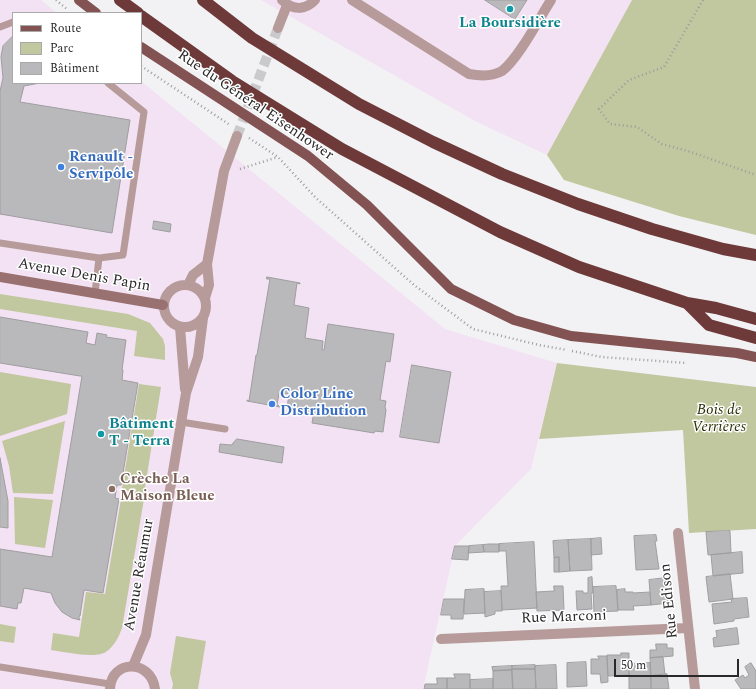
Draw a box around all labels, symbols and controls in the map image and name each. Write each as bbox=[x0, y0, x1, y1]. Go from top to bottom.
marker: La Boursidière bbox=[505, 4, 515, 14]
legend bbox=[12, 12, 142, 84]
place label: La Boursidière bbox=[459, 15, 561, 33]
text: Route bbox=[50, 19, 81, 38]
text: Parc bbox=[50, 39, 74, 58]
street label: Rue du Général Eisenhower bbox=[174, 47, 336, 165]
text: Bâtiment bbox=[50, 59, 99, 78]
place label: Renault - Servipôle bbox=[69, 149, 133, 184]
marker: Renault - Servipôle bbox=[56, 162, 66, 172]
street label: Avenue Denis Papin bbox=[16, 255, 152, 297]
place label: Color Line Distribution bbox=[280, 386, 367, 421]
marker: Color Line Distribution bbox=[267, 399, 277, 409]
park label: Bois de Verrières bbox=[692, 402, 746, 437]
place label: Bâtiment T - Terra bbox=[109, 416, 174, 451]
marker: Bâtiment T - Terra bbox=[96, 429, 106, 439]
place label: Crèche La Maison Bleue bbox=[120, 471, 215, 506]
marker: Crèche La Maison Bleue bbox=[107, 484, 117, 494]
street label: Avenue Réaumur bbox=[121, 518, 159, 632]
street label: Rue Edison bbox=[657, 563, 683, 639]
street label: Rue Marconi bbox=[521, 608, 607, 628]
scale bar bbox=[616, 651, 741, 677]
text: 50 m bbox=[621, 656, 646, 675]

